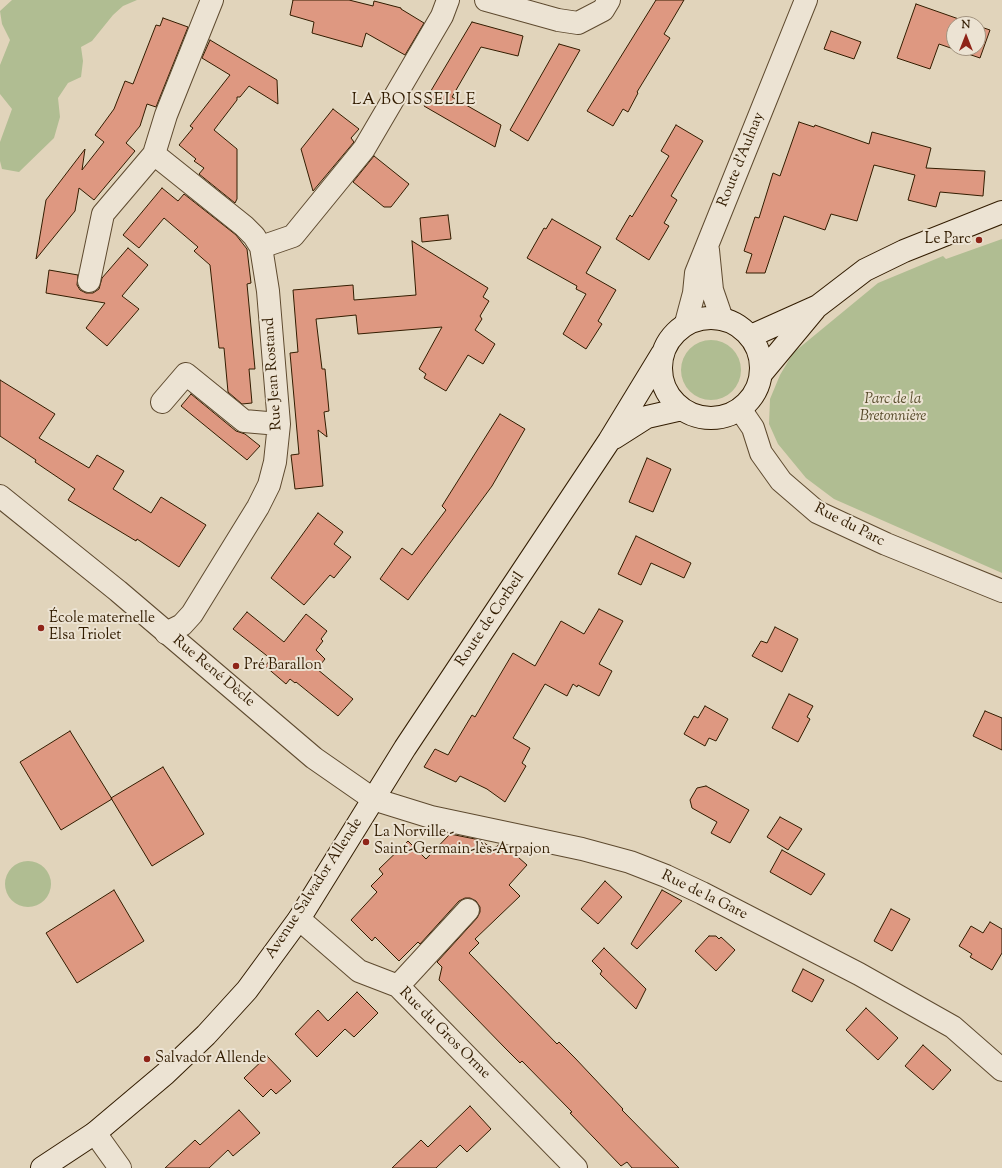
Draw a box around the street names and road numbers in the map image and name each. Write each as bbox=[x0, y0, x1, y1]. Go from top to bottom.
street label: Route d'Aulnay bbox=[715, 110, 769, 210]
street label: Rue Jean Rostand bbox=[261, 317, 287, 431]
street label: Rue du Parc bbox=[811, 501, 887, 551]
street label: Route de Corbeil bbox=[453, 569, 529, 671]
street label: Rue René Dècle bbox=[168, 632, 258, 712]
street label: Avenue Salvador Allende bbox=[263, 815, 367, 963]
street label: Rue de la Gare bbox=[658, 867, 750, 925]
street label: Rue du Gros Orme bbox=[394, 984, 494, 1084]

